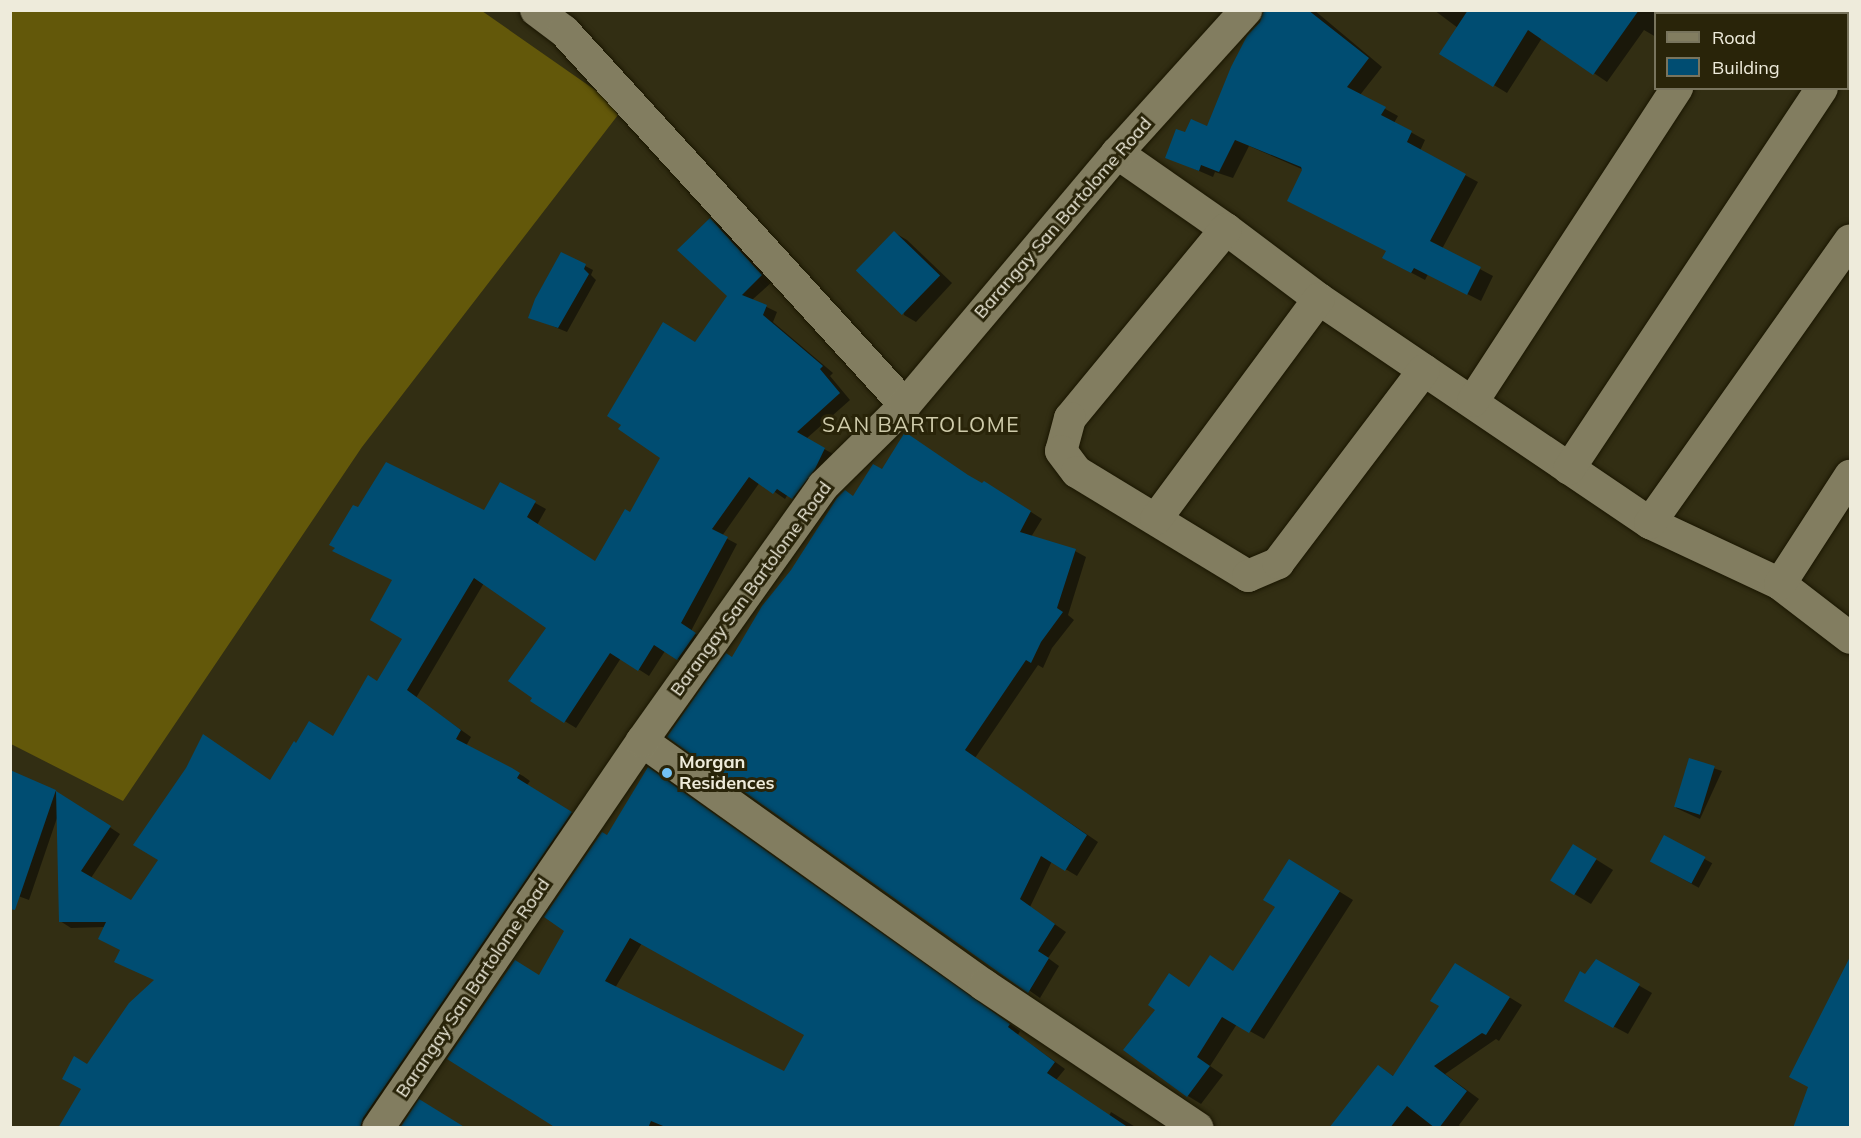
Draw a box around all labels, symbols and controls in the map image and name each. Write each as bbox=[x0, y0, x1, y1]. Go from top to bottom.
legend bbox=[1654, 12, 1849, 90]
text: Road bbox=[1712, 26, 1756, 49]
text: Building bbox=[1712, 56, 1780, 79]
street label: Barangay San Bartolome Road bbox=[970, 113, 1156, 323]
district label: SAN BARTOLOME bbox=[822, 411, 1020, 437]
street label: Barangay San Bartolome Road bbox=[666, 478, 836, 700]
place label: Morgan Residences bbox=[679, 752, 775, 795]
marker: Morgan Residences bbox=[660, 766, 674, 780]
street label: Barangay San Bartolome Road bbox=[392, 874, 554, 1102]

